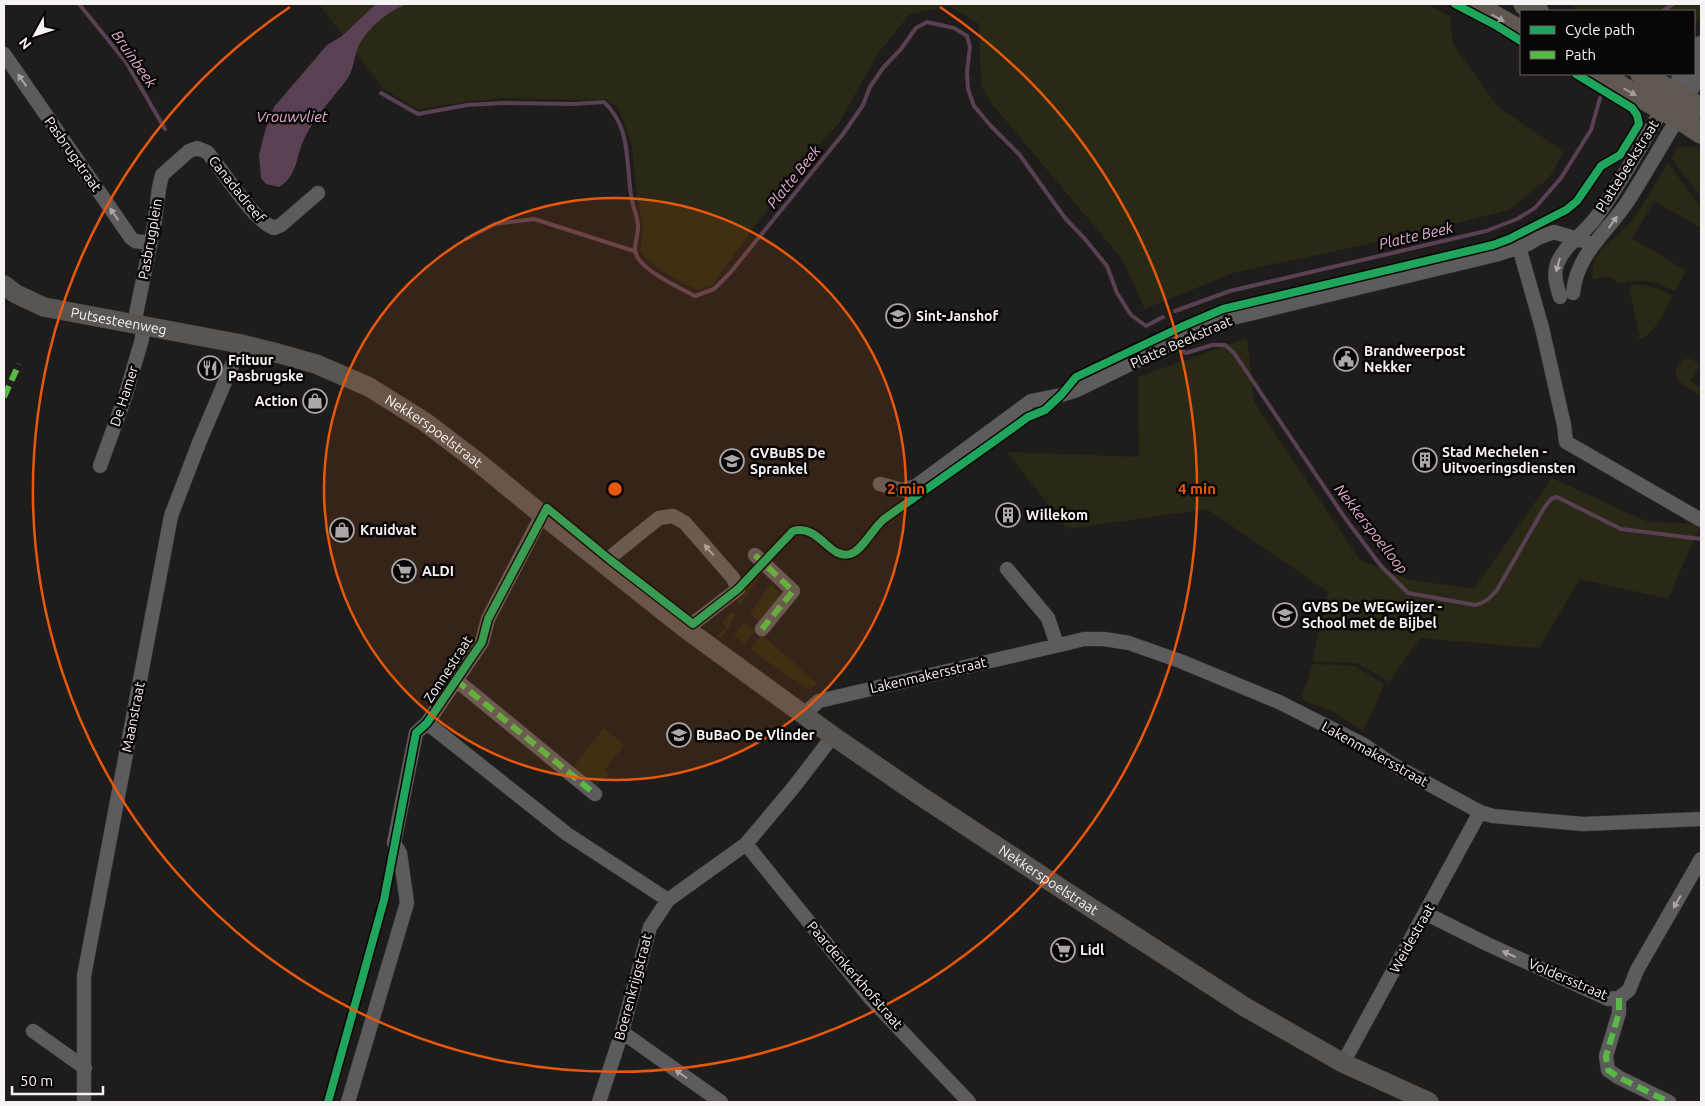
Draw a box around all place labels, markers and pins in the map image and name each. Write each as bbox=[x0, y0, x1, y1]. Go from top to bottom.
school or university icon: Sint-Janshof bbox=[885, 303, 911, 329]
place label: Sint-Janshof bbox=[916, 308, 999, 324]
place label: Brandweerpost Nekker bbox=[1364, 343, 1465, 375]
public building icon: Brandweerpost Nekker bbox=[1333, 346, 1359, 372]
place label: Frituur Pasbrugske bbox=[228, 352, 304, 384]
restaurant icon: Frituur Pasbrugske bbox=[197, 355, 223, 381]
shop icon: Action bbox=[302, 388, 328, 414]
place label: Action bbox=[255, 393, 298, 409]
place label: Stad Mechelen - Uitvoeringsdiensten bbox=[1442, 444, 1576, 476]
place label: GVBuBS De Sprankel bbox=[750, 445, 826, 477]
building icon: Stad Mechelen - Uitvoeringsdiensten bbox=[1412, 447, 1438, 473]
school or university icon: GVBuBS De Sprankel bbox=[719, 448, 745, 474]
centre of rings bbox=[606, 480, 624, 498]
building icon: Willekom bbox=[995, 502, 1021, 528]
place label: Willekom bbox=[1026, 507, 1088, 523]
shop icon: Kruidvat bbox=[329, 517, 355, 543]
place label: Kruidvat bbox=[360, 522, 417, 538]
supermarket icon: ALDI bbox=[391, 558, 417, 584]
place label: ALDI bbox=[422, 563, 454, 579]
place label: GVBS De WEGwijzer - School met de Bijbel bbox=[1302, 599, 1442, 631]
school or university icon: GVBS De WEGwijzer - School met de Bijbel bbox=[1272, 602, 1298, 628]
school or university icon: BuBaO De Vlinder bbox=[666, 722, 692, 748]
place label: BuBaO De Vlinder bbox=[696, 727, 815, 743]
supermarket icon: Lidl bbox=[1050, 937, 1076, 963]
place label: Lidl bbox=[1080, 942, 1104, 958]

